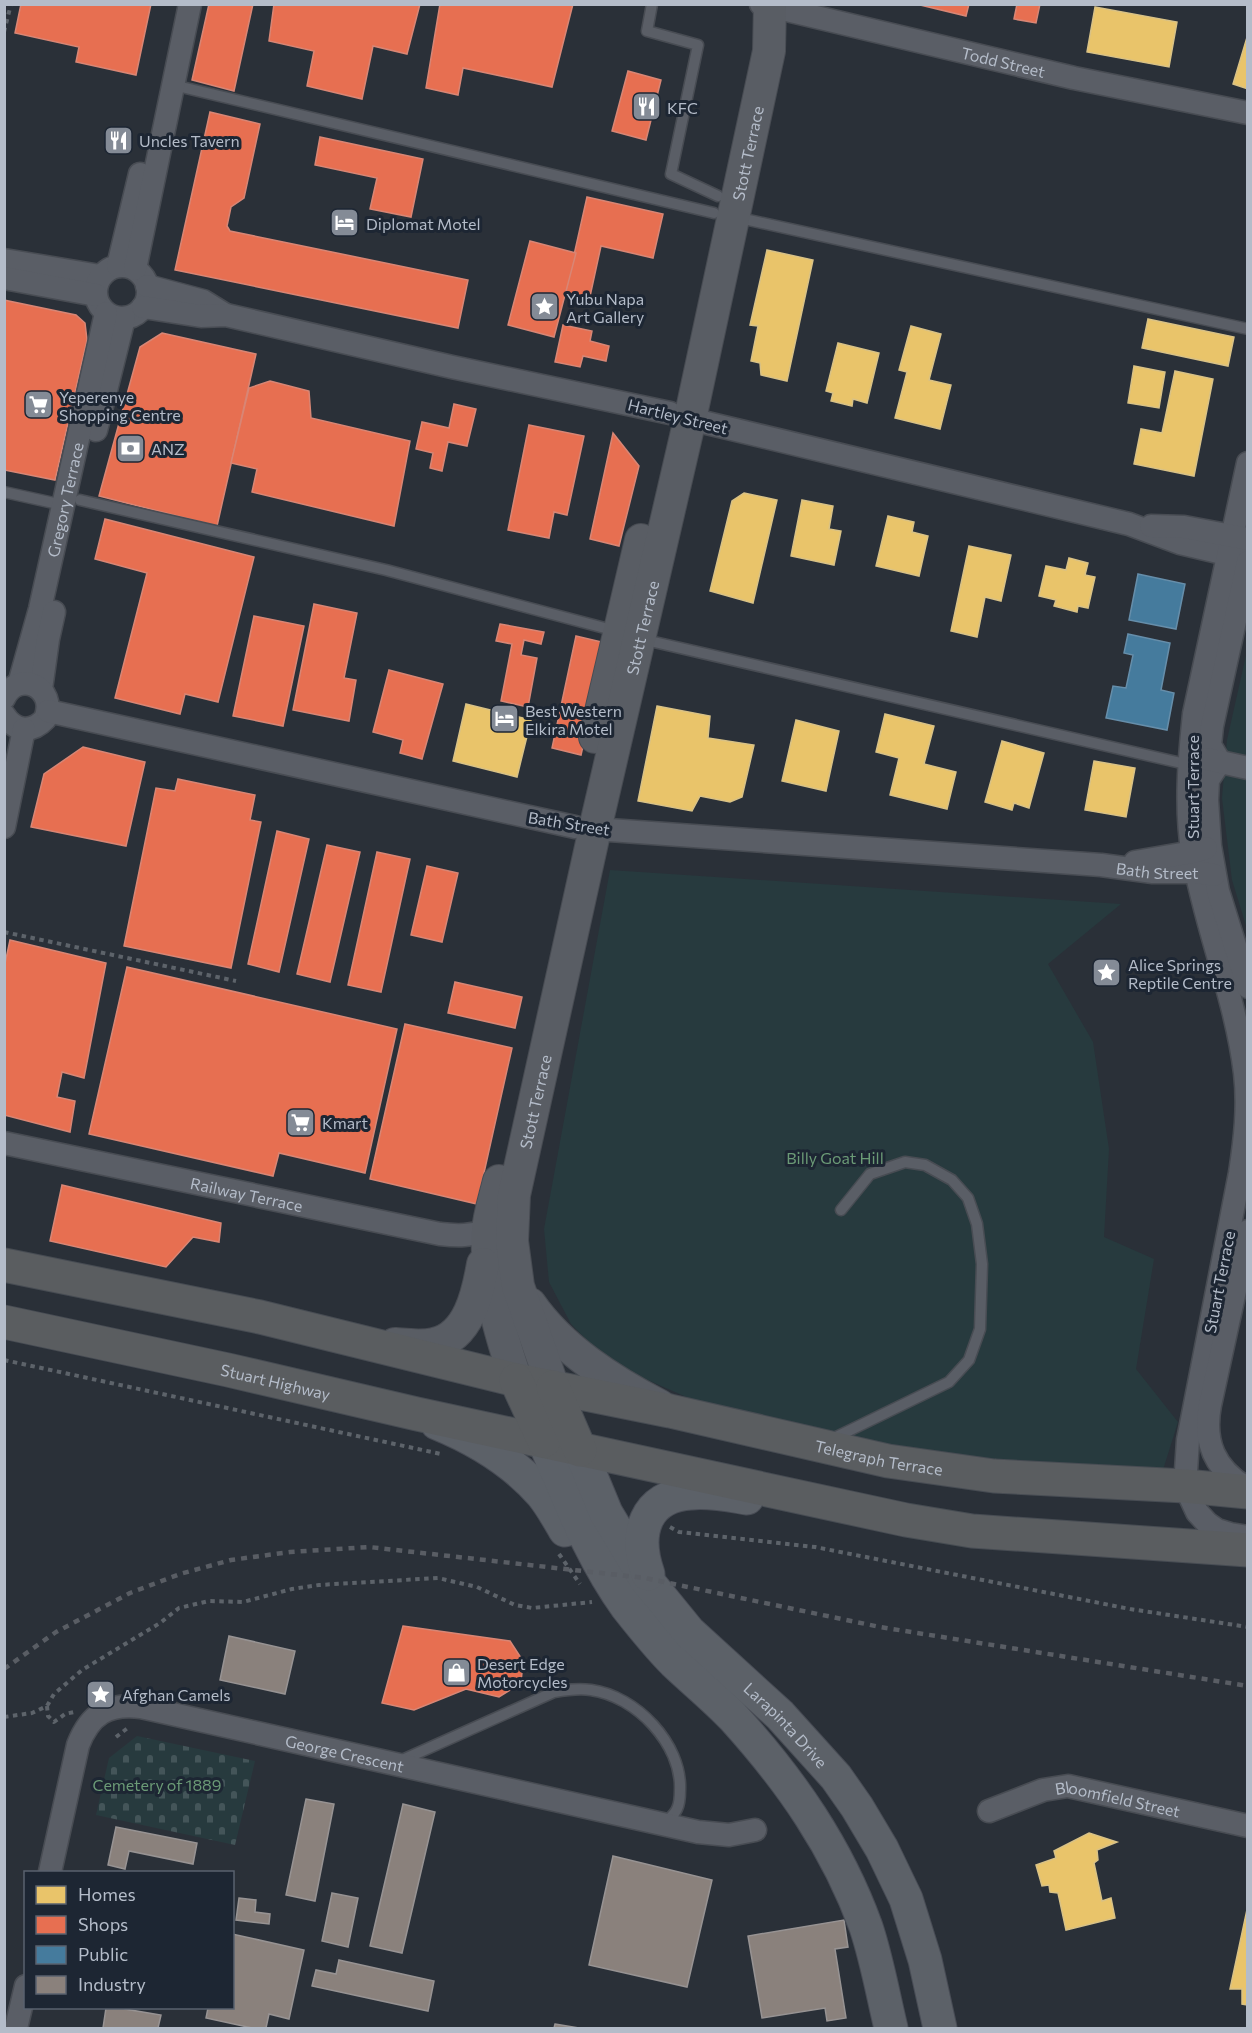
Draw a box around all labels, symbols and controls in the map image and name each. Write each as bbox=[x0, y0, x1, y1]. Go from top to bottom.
street label: Todd Street bbox=[960, 42, 1048, 80]
restaurant icon: KFC bbox=[630, 91, 662, 123]
place label: KFC bbox=[667, 98, 698, 117]
street label: Stott Terrace bbox=[728, 104, 766, 202]
restaurant icon: Uncles Tavern bbox=[102, 124, 134, 156]
place label: Uncles Tavern bbox=[139, 131, 240, 150]
hotel icon: Diplomat Motel bbox=[329, 207, 361, 239]
place label: Diplomat Motel bbox=[366, 214, 481, 233]
place label: Yubu Napa Art Gallery bbox=[566, 289, 644, 326]
place icon: Yubu Napa Art Gallery bbox=[529, 291, 561, 323]
place label: Yeperenye Shopping Centre bbox=[59, 387, 181, 424]
supermarket icon: Yeperenye Shopping Centre bbox=[22, 389, 54, 421]
street label: Hartley Street bbox=[626, 394, 730, 438]
bank icon: ANZ bbox=[114, 432, 146, 464]
place label: ANZ bbox=[151, 439, 185, 458]
street label: Gregory Terrace bbox=[42, 440, 86, 559]
street label: Stott Terrace bbox=[622, 579, 662, 677]
place label: Best Western Elkira Motel bbox=[525, 701, 622, 738]
hotel icon: Best Western Elkira Motel bbox=[488, 703, 520, 735]
street label: Stuart Terrace bbox=[1183, 735, 1202, 839]
street label: Bath Street bbox=[527, 807, 612, 839]
street label: Bath Street bbox=[1115, 858, 1199, 882]
place label: Alice Springs Reptile Centre bbox=[1128, 955, 1232, 992]
place icon: Alice Springs Reptile Centre bbox=[1091, 957, 1123, 989]
street label: Stott Terrace bbox=[515, 1053, 554, 1151]
supermarket icon: Kmart bbox=[285, 1106, 317, 1138]
place label: Kmart bbox=[322, 1113, 368, 1132]
park label: Billy Goat Hill bbox=[786, 1148, 884, 1167]
street label: Railway Terrace bbox=[189, 1173, 305, 1215]
street label: Stuart Terrace bbox=[1200, 1229, 1238, 1335]
street label: Stuart Highway bbox=[219, 1359, 332, 1403]
street label: Telegraph Terrace bbox=[813, 1435, 944, 1478]
place label: Desert Edge Motorcycles bbox=[477, 1654, 567, 1691]
shop icon: Desert Edge Motorcycles bbox=[440, 1656, 472, 1688]
place icon: Afghan Camels bbox=[85, 1678, 117, 1710]
street label: Larapinta Drive bbox=[741, 1678, 832, 1771]
place label: Afghan Camels bbox=[122, 1685, 231, 1704]
street label: George Crescent bbox=[284, 1730, 406, 1775]
park label: Cemetery of 1889 bbox=[92, 1775, 222, 1794]
street label: Bloomfield Street bbox=[1053, 1776, 1183, 1820]
legend bbox=[24, 1871, 234, 2009]
text: Homes bbox=[78, 1883, 136, 1905]
text: Shops bbox=[78, 1913, 128, 1935]
text: Public bbox=[78, 1943, 128, 1965]
text: Industry bbox=[78, 1973, 146, 1995]

